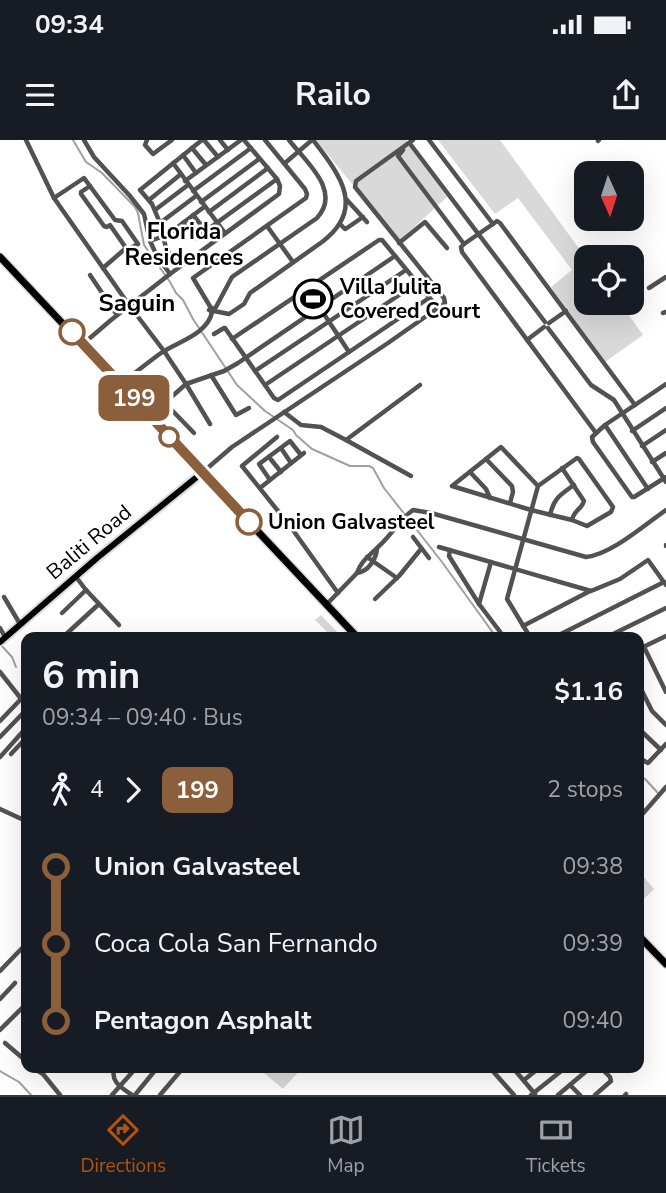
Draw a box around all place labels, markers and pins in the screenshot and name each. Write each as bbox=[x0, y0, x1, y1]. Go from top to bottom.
place label: Villa Julita Covered Court bbox=[339, 273, 481, 325]
sports icon: Villa Julita Covered Court bbox=[292, 278, 334, 320]
unlabelled marker bbox=[59, 319, 85, 345]
unlabelled marker bbox=[159, 427, 179, 447]
place label: Union Galvasteel bbox=[268, 508, 435, 536]
marker: Union Galvasteel bbox=[236, 509, 262, 535]

